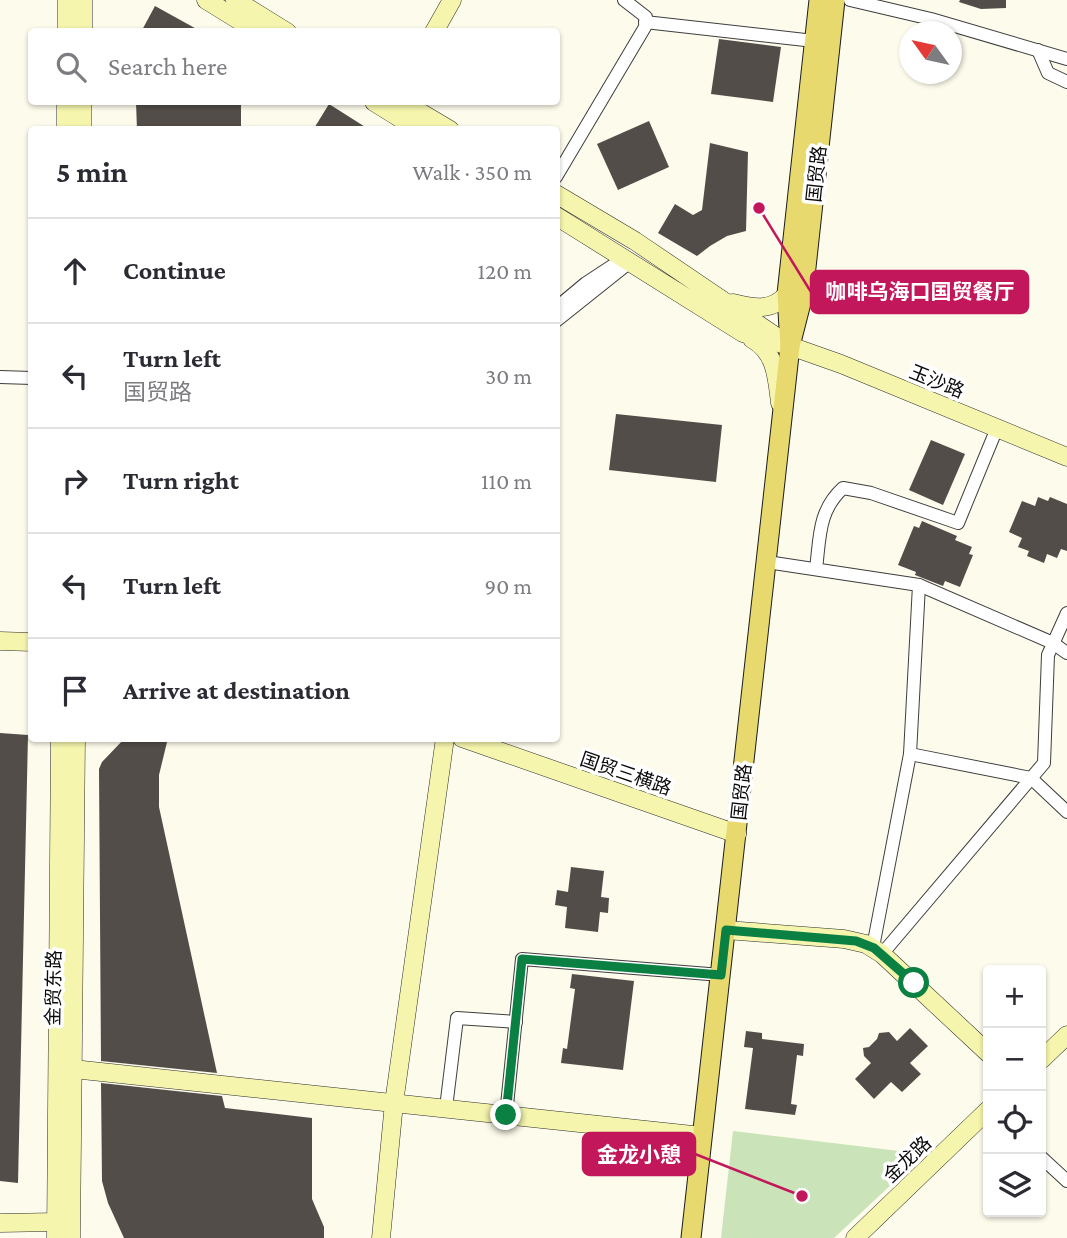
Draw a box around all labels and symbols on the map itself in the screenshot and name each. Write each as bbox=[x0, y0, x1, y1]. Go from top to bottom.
north arrow bbox=[899, 21, 962, 84]
street label: 国贸路 bbox=[803, 145, 830, 204]
callout: 咖啡乌海口国贸餐厅 bbox=[811, 271, 1028, 313]
text: 咖啡乌海口国贸餐厅 bbox=[826, 280, 1015, 304]
street label: 玉沙路 bbox=[906, 361, 967, 402]
street label: 国贸三横路 bbox=[577, 748, 674, 799]
street label: 国贸路 bbox=[728, 763, 755, 822]
street label: 金贸东路 bbox=[42, 950, 65, 1026]
route start bbox=[898, 967, 929, 998]
route end bbox=[490, 1099, 521, 1130]
street label: 金龙路 bbox=[880, 1132, 935, 1187]
callout: 金龙小憩 bbox=[583, 1133, 695, 1175]
text: 金龙小憩 bbox=[597, 1143, 681, 1167]

